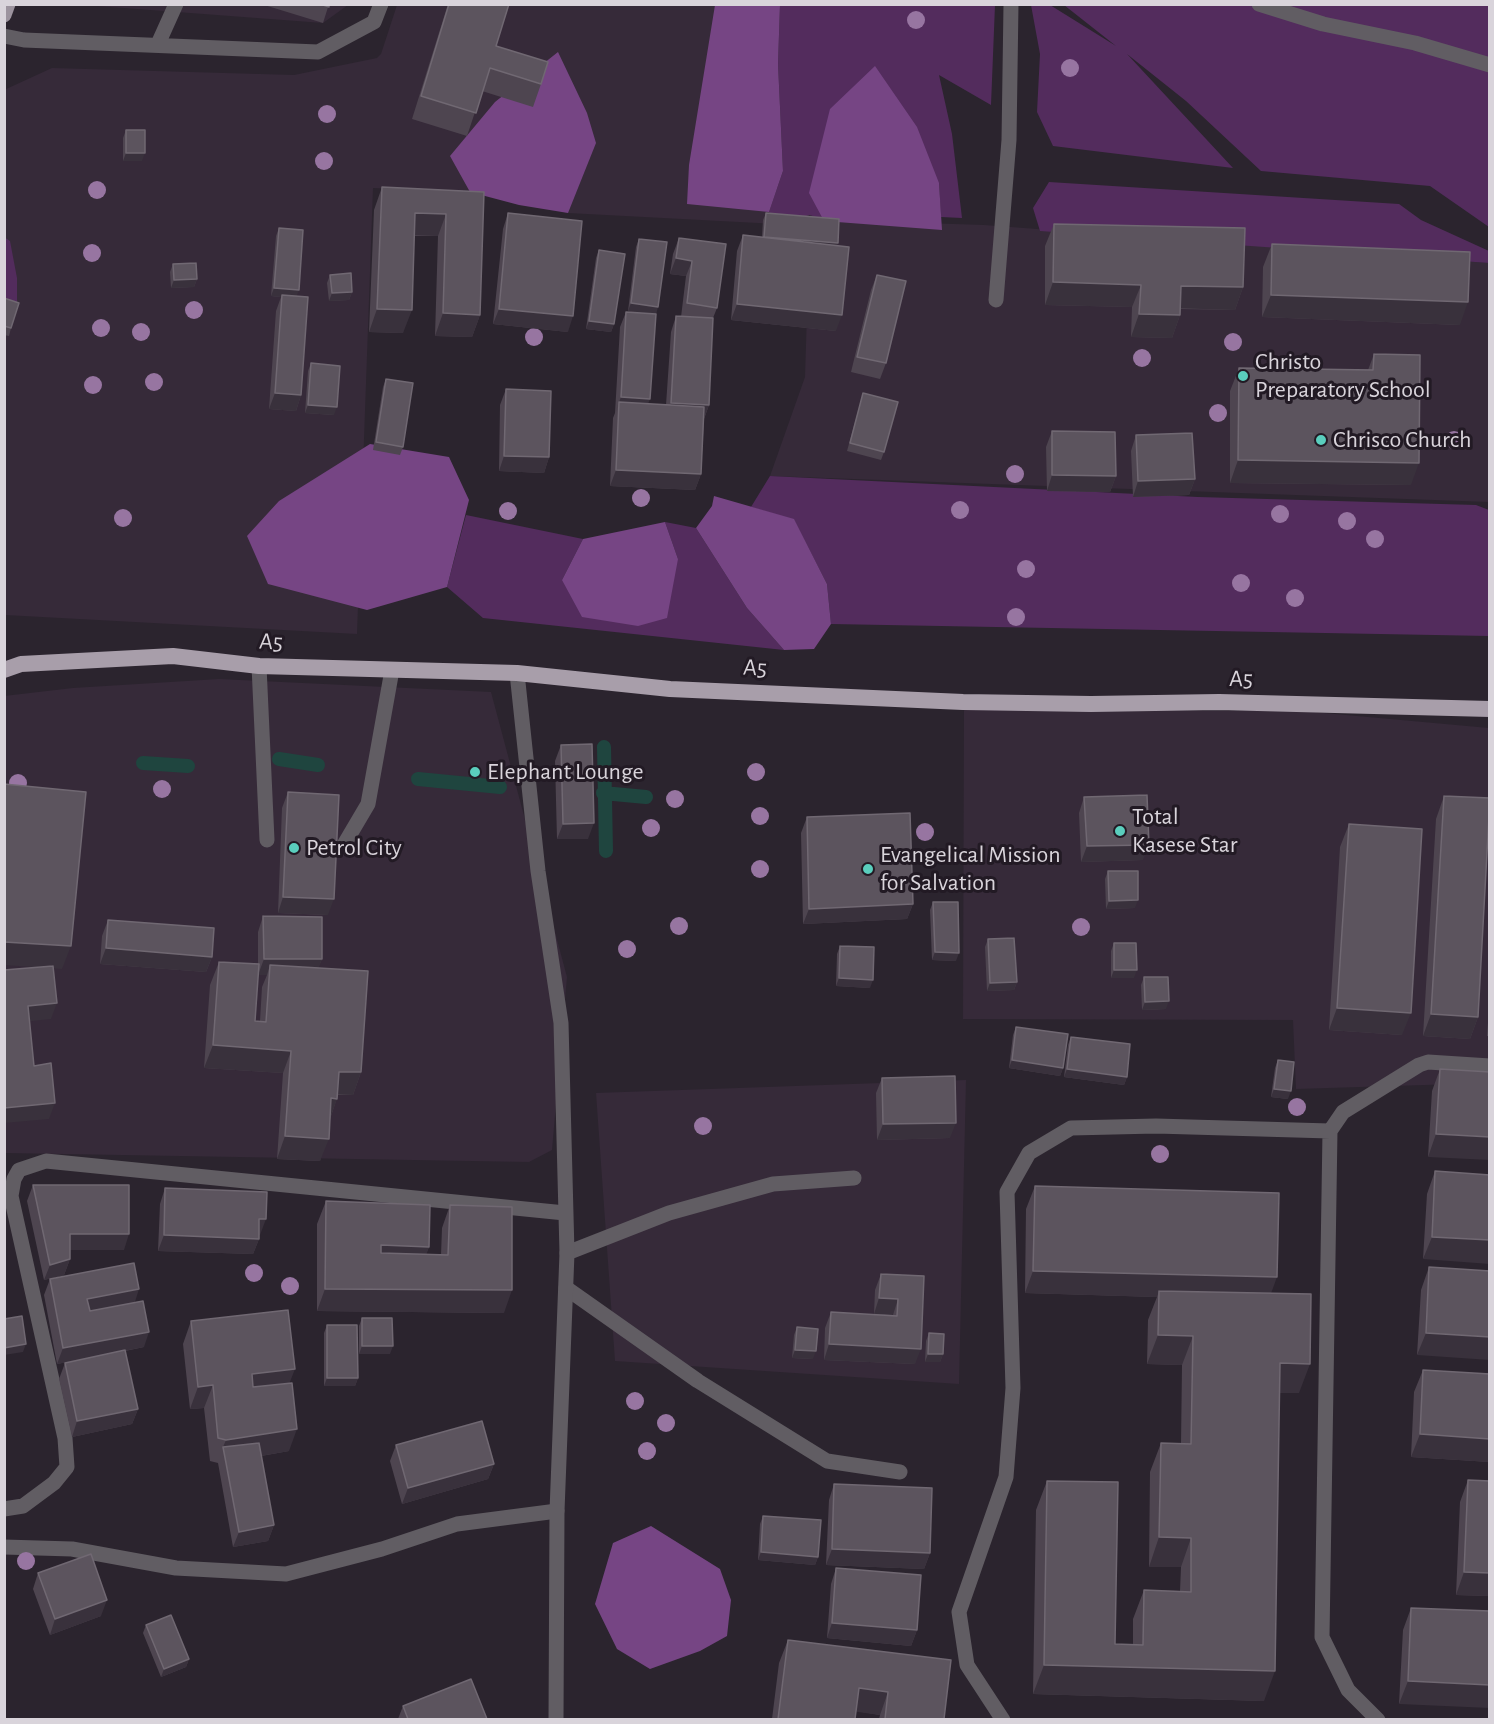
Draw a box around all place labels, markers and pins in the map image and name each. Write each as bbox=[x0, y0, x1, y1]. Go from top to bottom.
place label: Christo Preparatory School bbox=[1255, 348, 1431, 404]
marker: Christo Preparatory School bbox=[1236, 369, 1250, 383]
place label: Chrisco Church bbox=[1333, 426, 1472, 454]
marker: Chrisco Church bbox=[1314, 433, 1328, 447]
place label: Elephant Lounge bbox=[487, 758, 644, 786]
marker: Elephant Lounge bbox=[468, 765, 482, 779]
place label: Total Kasese Star bbox=[1132, 803, 1237, 859]
marker: Total Kasese Star bbox=[1113, 824, 1127, 838]
place label: Petrol City bbox=[306, 834, 402, 862]
marker: Petrol City bbox=[287, 841, 301, 855]
place label: Evangelical Mission for Salvation bbox=[880, 841, 1061, 897]
marker: Evangelical Mission for Salvation bbox=[861, 862, 875, 876]

